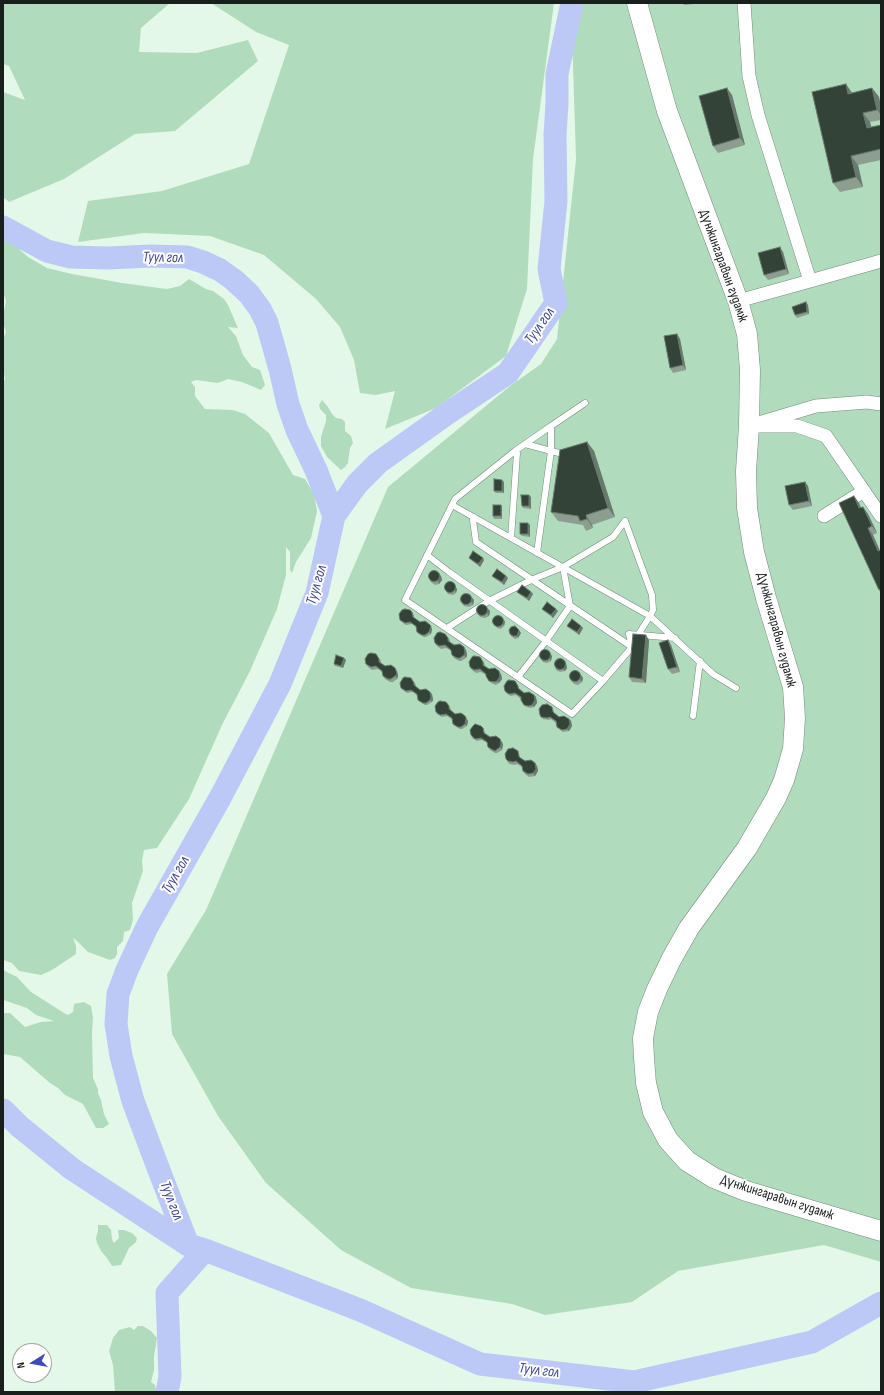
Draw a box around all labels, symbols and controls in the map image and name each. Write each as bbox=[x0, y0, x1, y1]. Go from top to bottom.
street label: Дүнжингаравын гудамж bbox=[695, 208, 751, 324]
water label: Туул гол bbox=[143, 249, 183, 267]
water label: Туул гол bbox=[521, 304, 559, 348]
water label: Туул гол bbox=[303, 563, 331, 607]
street label: Дүнжингаравын гудамж bbox=[753, 571, 799, 689]
water label: Туул гол bbox=[158, 853, 194, 897]
street label: Дүнжингаравын гудамж bbox=[718, 1172, 836, 1224]
water label: Туул гол bbox=[155, 1179, 187, 1223]
north arrow bbox=[12, 1343, 52, 1383]
water label: Туул гол bbox=[518, 1360, 560, 1382]
text: N bbox=[14, 1361, 28, 1369]

